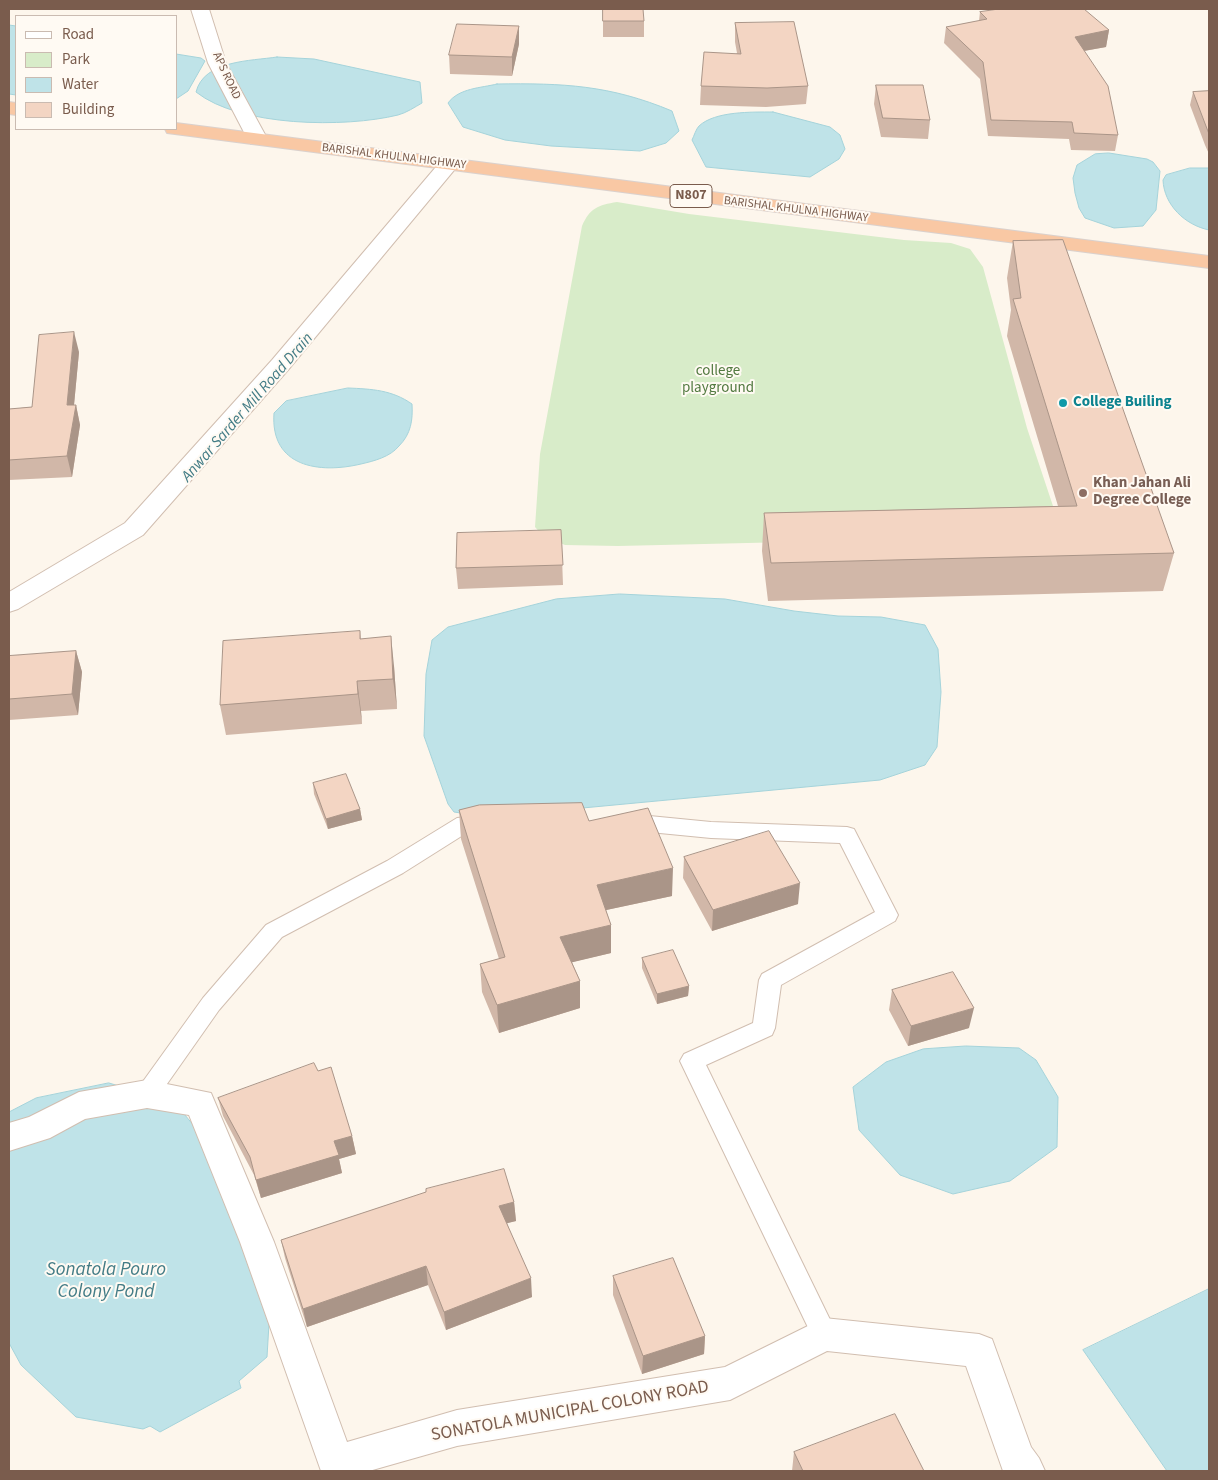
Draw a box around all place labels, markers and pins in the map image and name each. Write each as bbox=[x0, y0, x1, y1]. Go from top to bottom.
place label: College Builing bbox=[1073, 394, 1172, 412]
marker: College Builing bbox=[1057, 397, 1069, 409]
place label: Khan Jahan Ali Degree College bbox=[1093, 475, 1191, 510]
marker: Khan Jahan Ali Degree College bbox=[1077, 487, 1089, 499]

